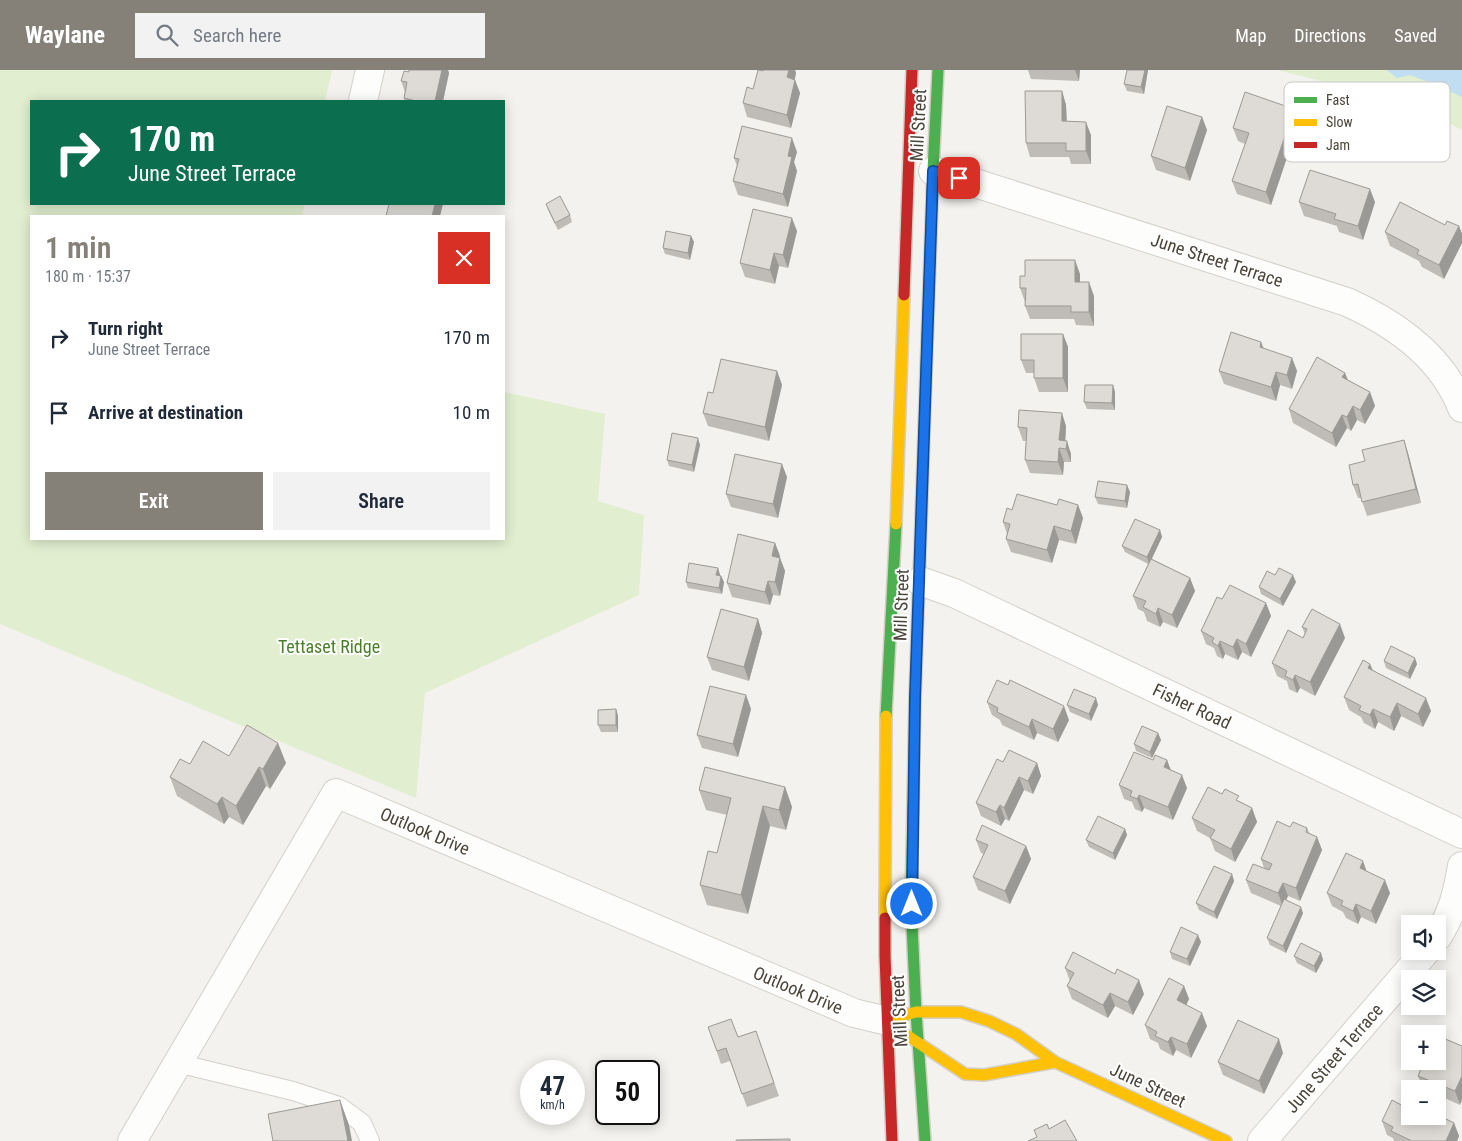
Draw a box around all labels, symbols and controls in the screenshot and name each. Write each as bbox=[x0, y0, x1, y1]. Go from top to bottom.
search box bbox=[135, 13, 485, 58]
text: Waylane bbox=[25, 21, 105, 49]
icon: search bbox=[153, 21, 181, 49]
text: Search here bbox=[193, 24, 281, 47]
text: Map bbox=[1235, 25, 1266, 46]
text: Directions bbox=[1294, 25, 1366, 46]
text: Saved bbox=[1394, 25, 1437, 46]
legend bbox=[1284, 82, 1450, 162]
street label: Mill Street bbox=[906, 88, 930, 162]
text: Fast bbox=[1326, 92, 1350, 108]
text: Slow bbox=[1326, 114, 1353, 130]
text: 170 m bbox=[128, 119, 215, 160]
icon: right bbox=[45, 120, 110, 185]
text: Jam bbox=[1326, 137, 1350, 153]
pin bbox=[938, 157, 980, 199]
text: June Street Terrace bbox=[128, 161, 296, 186]
icon: arrive bbox=[945, 164, 973, 192]
street label: June Street Terrace bbox=[1148, 229, 1286, 291]
text: 1 min bbox=[45, 230, 111, 265]
button: close bbox=[438, 232, 490, 284]
text: 180 m · 15:37 bbox=[45, 267, 131, 286]
text: Turn right bbox=[88, 317, 163, 340]
icon: right bbox=[45, 324, 73, 352]
text: 170 m bbox=[443, 326, 490, 349]
text: June Street Terrace bbox=[88, 340, 210, 359]
icon: arrive bbox=[45, 399, 73, 427]
text: Arrive at destination bbox=[88, 401, 243, 424]
text: 10 m bbox=[453, 401, 490, 424]
button: Exit bbox=[45, 472, 263, 530]
button: Share bbox=[273, 472, 490, 530]
street label: Mill Street bbox=[889, 568, 913, 642]
park label: Tettaset Ridge bbox=[278, 636, 380, 657]
street label: Fisher Road bbox=[1150, 679, 1234, 733]
street label: Outlook Drive bbox=[377, 803, 473, 859]
position arrow bbox=[885, 877, 937, 929]
map controls bbox=[1401, 915, 1446, 1125]
button: sound bbox=[1401, 915, 1446, 960]
street label: Outlook Drive bbox=[750, 962, 846, 1018]
button: layers bbox=[1401, 970, 1446, 1015]
street label: Mill Street bbox=[887, 974, 911, 1048]
street label: June Street Terrace bbox=[1281, 999, 1387, 1117]
button: + bbox=[1401, 1025, 1446, 1070]
street label: June Street bbox=[1107, 1058, 1189, 1112]
speed limit sign: 50 bbox=[595, 1060, 660, 1125]
text: 47 bbox=[540, 1072, 565, 1101]
button: − bbox=[1401, 1080, 1446, 1125]
text: km/h bbox=[540, 1098, 565, 1112]

